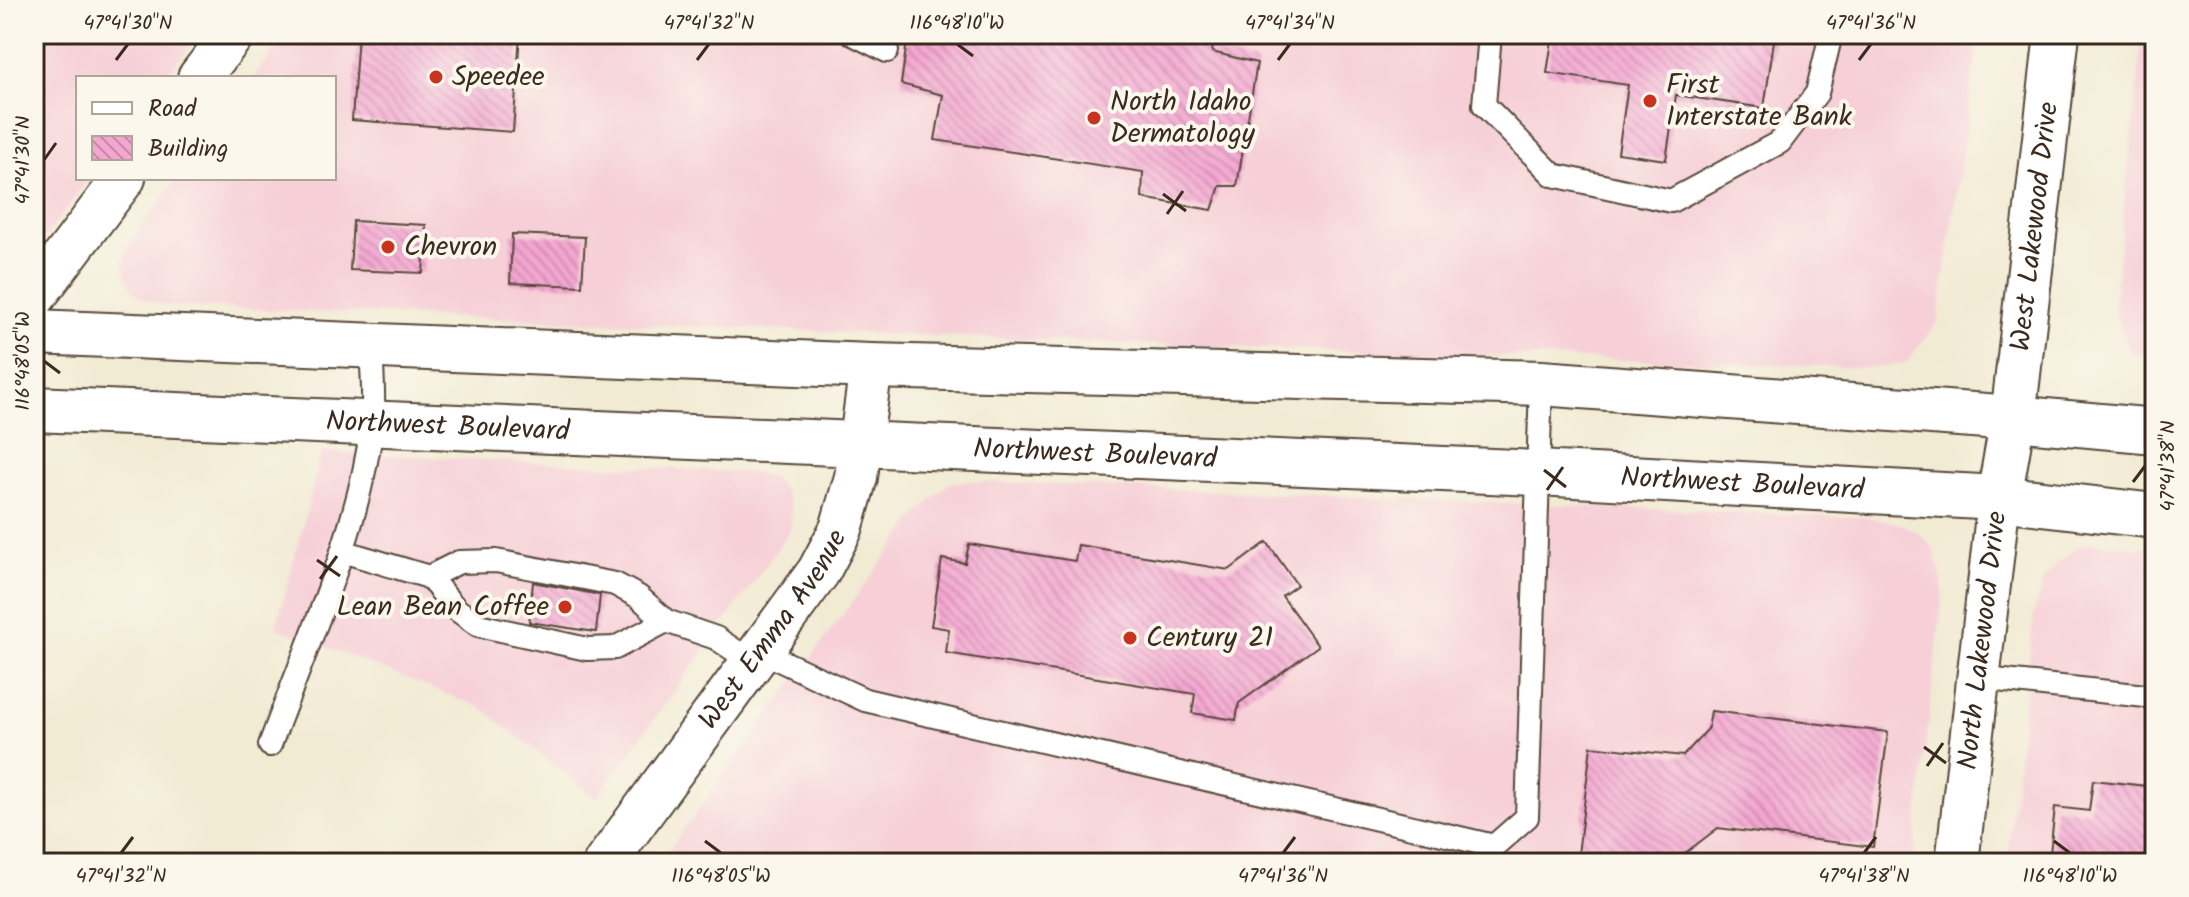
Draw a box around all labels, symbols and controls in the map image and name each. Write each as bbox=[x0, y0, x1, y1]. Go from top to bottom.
text: 47°41'30"N bbox=[84, 8, 172, 40]
text: 47°41'32"N bbox=[664, 8, 754, 40]
text: 116°48'10"W bbox=[910, 8, 1004, 40]
text: 47°41'34"N bbox=[1245, 8, 1335, 40]
text: 47°41'36"N bbox=[1826, 8, 1916, 40]
place label: Speedee bbox=[452, 55, 545, 100]
place label: First Interstate Bank bbox=[1666, 63, 1853, 140]
marker: Speedee bbox=[427, 68, 445, 86]
legend bbox=[76, 76, 336, 180]
place label: North Idaho Dermatology bbox=[1110, 80, 1256, 157]
text: Road bbox=[148, 90, 197, 129]
marker: First Interstate Bank bbox=[1641, 92, 1659, 110]
street label: West Lakewood Drive bbox=[1998, 99, 2072, 354]
marker: North Idaho Dermatology bbox=[1085, 109, 1103, 127]
text: 47°41'30"N bbox=[8, 116, 40, 204]
text: Building bbox=[148, 130, 228, 169]
place label: Chevron bbox=[404, 225, 497, 270]
marker: Chevron bbox=[379, 238, 397, 256]
text: 116°48'05"W bbox=[8, 311, 40, 411]
street label: Northwest Boulevard bbox=[325, 399, 571, 454]
text: 47°41'38"N bbox=[2153, 421, 2185, 511]
street label: Northwest Boulevard bbox=[972, 426, 1219, 482]
street label: Northwest Boulevard bbox=[1619, 455, 1866, 513]
street label: North Lakewood Drive bbox=[1945, 508, 2020, 772]
street label: West Emma Avenue bbox=[687, 521, 860, 739]
place label: Lean Bean Coffee bbox=[336, 585, 549, 630]
marker: Lean Bean Coffee bbox=[556, 598, 574, 616]
place label: Century 21 bbox=[1146, 616, 1273, 661]
marker: Century 21 bbox=[1121, 629, 1139, 647]
text: 47°41'32"N bbox=[76, 861, 166, 893]
text: 116°48'05"W bbox=[671, 861, 771, 893]
text: 47°41'36"N bbox=[1238, 861, 1328, 893]
text: 47°41'38"N bbox=[1819, 861, 1909, 893]
text: 116°48'10"W bbox=[2023, 861, 2117, 893]

